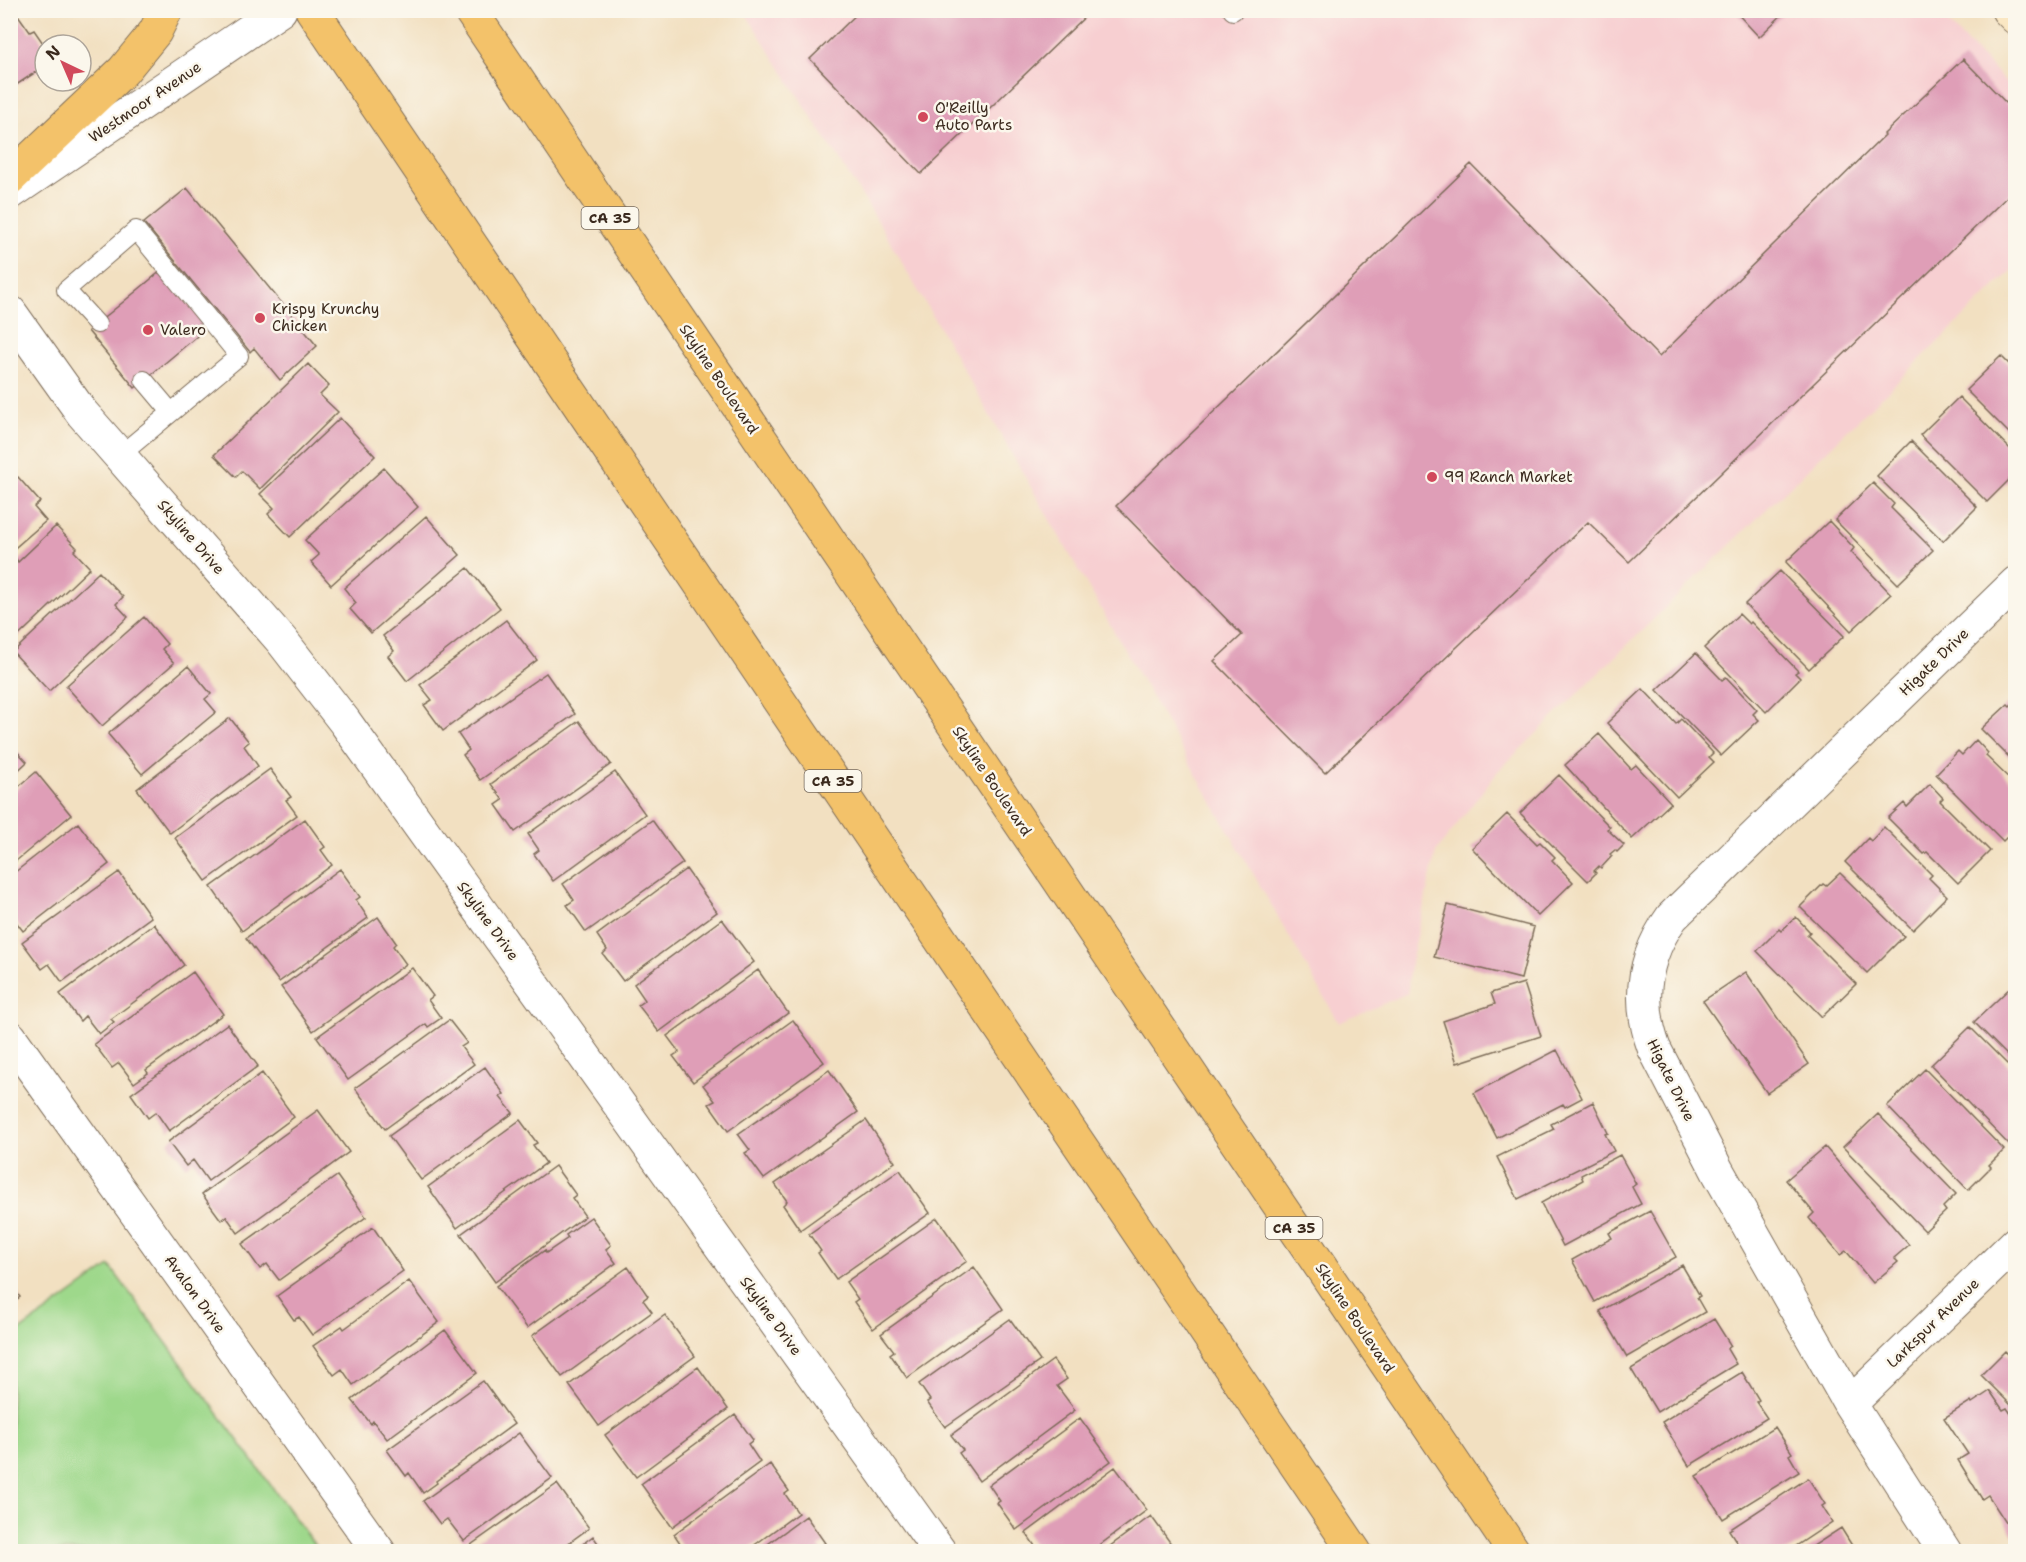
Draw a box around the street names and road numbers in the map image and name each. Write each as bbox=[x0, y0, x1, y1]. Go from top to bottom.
street label: Westmoor Avenue bbox=[85, 57, 205, 147]
road number: CA 35 bbox=[582, 207, 638, 229]
street label: Skyline Boulevard bbox=[675, 320, 763, 438]
street label: Skyline Drive bbox=[153, 495, 229, 579]
street label: Higate Drive bbox=[1895, 624, 1973, 700]
street label: Skyline Boulevard bbox=[948, 722, 1036, 840]
road number: CA 35 bbox=[804, 770, 862, 792]
street label: Skyline Drive bbox=[453, 877, 523, 965]
street label: Higate Drive bbox=[1642, 1035, 1700, 1125]
road number: CA 35 bbox=[1266, 1217, 1322, 1239]
street label: Avalon Drive bbox=[160, 1251, 230, 1337]
street label: Skyline Boulevard bbox=[1311, 1259, 1399, 1377]
street label: Skyline Drive bbox=[736, 1272, 806, 1360]
street label: Larkspur Avenue bbox=[1882, 1274, 1984, 1372]

